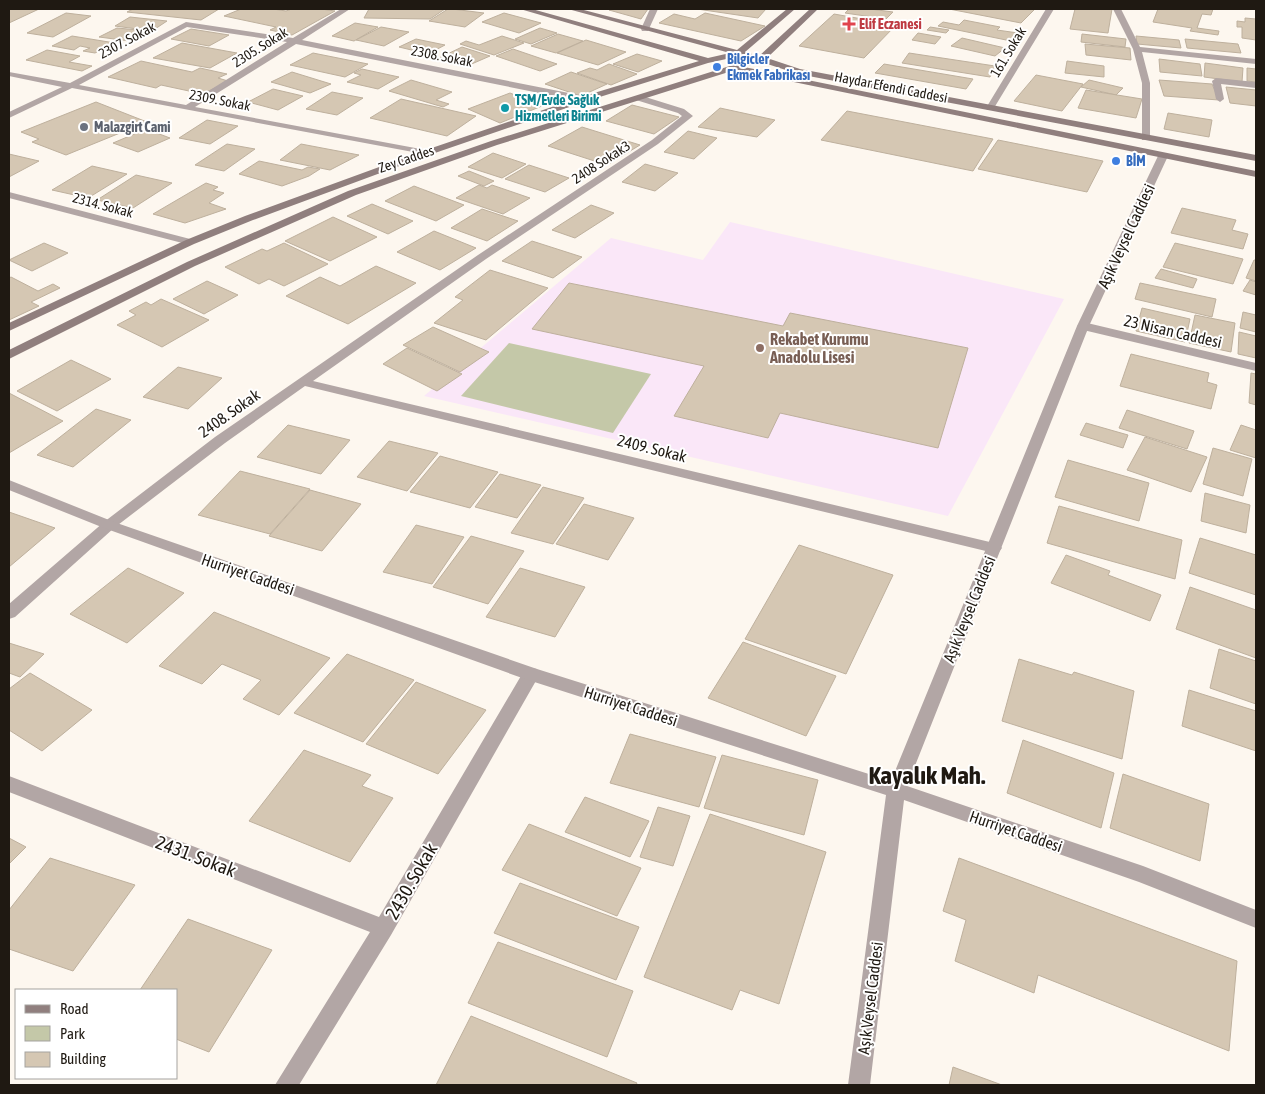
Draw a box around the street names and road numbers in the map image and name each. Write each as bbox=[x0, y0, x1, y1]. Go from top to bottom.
street label: 2307. Sokak bbox=[96, 18, 158, 62]
street label: 2305. Sokak bbox=[229, 24, 291, 70]
street label: 161. Sokak bbox=[987, 24, 1029, 80]
street label: 2308. Sokak bbox=[410, 42, 474, 70]
street label: Haydar Efendi Caddesi bbox=[833, 68, 949, 106]
street label: 2309. Sokak bbox=[188, 86, 252, 114]
street label: 2408 Sokak3 bbox=[569, 137, 633, 187]
street label: Zey Caddes bbox=[376, 142, 436, 176]
street label: Aşık Veysel Caddesi bbox=[1094, 181, 1159, 292]
street label: 2314. Sokak bbox=[71, 189, 135, 221]
street label: 23 Nisan Caddesi bbox=[1122, 311, 1224, 351]
street label: 2408. Sokak bbox=[195, 385, 263, 441]
street label: 2409. Sokak bbox=[615, 431, 689, 465]
street label: Hurriyet Caddesi bbox=[199, 550, 297, 599]
street label: Aşık Veysel Caddesi bbox=[939, 553, 999, 665]
street label: Hurriyet Caddesi bbox=[582, 682, 680, 731]
street label: Hurriyet Caddesi bbox=[967, 807, 1065, 856]
street label: 2431. Sokak bbox=[153, 831, 240, 882]
street label: 2430. Sokak bbox=[380, 838, 442, 923]
street label: Aşık Veysel Caddesi bbox=[854, 941, 887, 1055]

